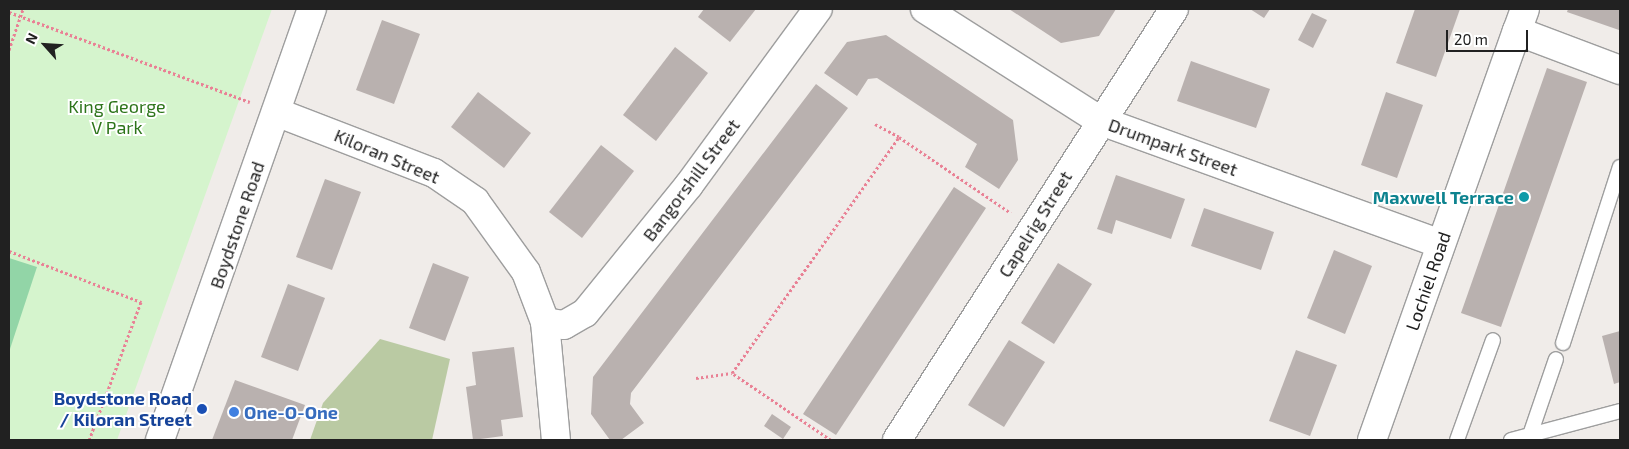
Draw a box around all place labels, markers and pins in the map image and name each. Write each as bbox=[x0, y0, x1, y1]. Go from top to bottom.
place label: Maxwell Terrace bbox=[1372, 186, 1514, 208]
marker: Maxwell Terrace bbox=[1518, 191, 1530, 203]
place label: Boydstone Road / Kiloran Street bbox=[54, 388, 192, 430]
place label: One-O-One bbox=[244, 401, 338, 423]
marker: Boydstone Road / Kiloran Street bbox=[196, 403, 208, 415]
marker: One-O-One bbox=[228, 406, 240, 418]

